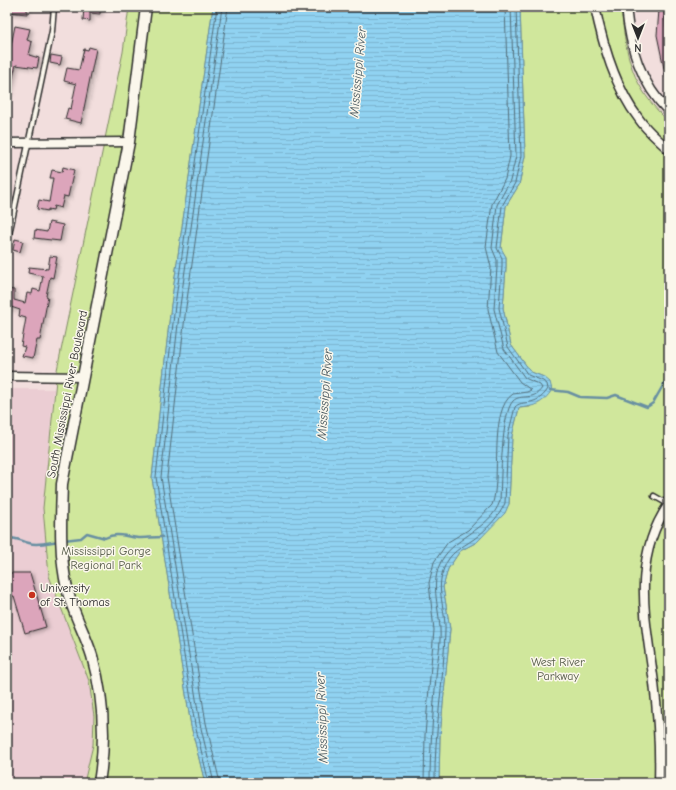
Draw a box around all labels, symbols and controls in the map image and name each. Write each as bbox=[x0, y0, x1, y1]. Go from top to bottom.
north arrow bbox=[618, 18, 658, 58]
water label: Mississippi River bbox=[346, 26, 369, 119]
text: N bbox=[634, 41, 642, 54]
street label: South Mississippi River Boulevard bbox=[44, 309, 90, 479]
water label: Mississippi River bbox=[314, 348, 335, 441]
park label: Mississippi Gorge Regional Park bbox=[61, 544, 151, 572]
place label: University of St. Thomas bbox=[40, 581, 110, 609]
marker: University of St. Thomas bbox=[27, 590, 37, 600]
park label: West River Parkway bbox=[531, 655, 585, 683]
water label: Mississippi River bbox=[312, 672, 331, 764]

